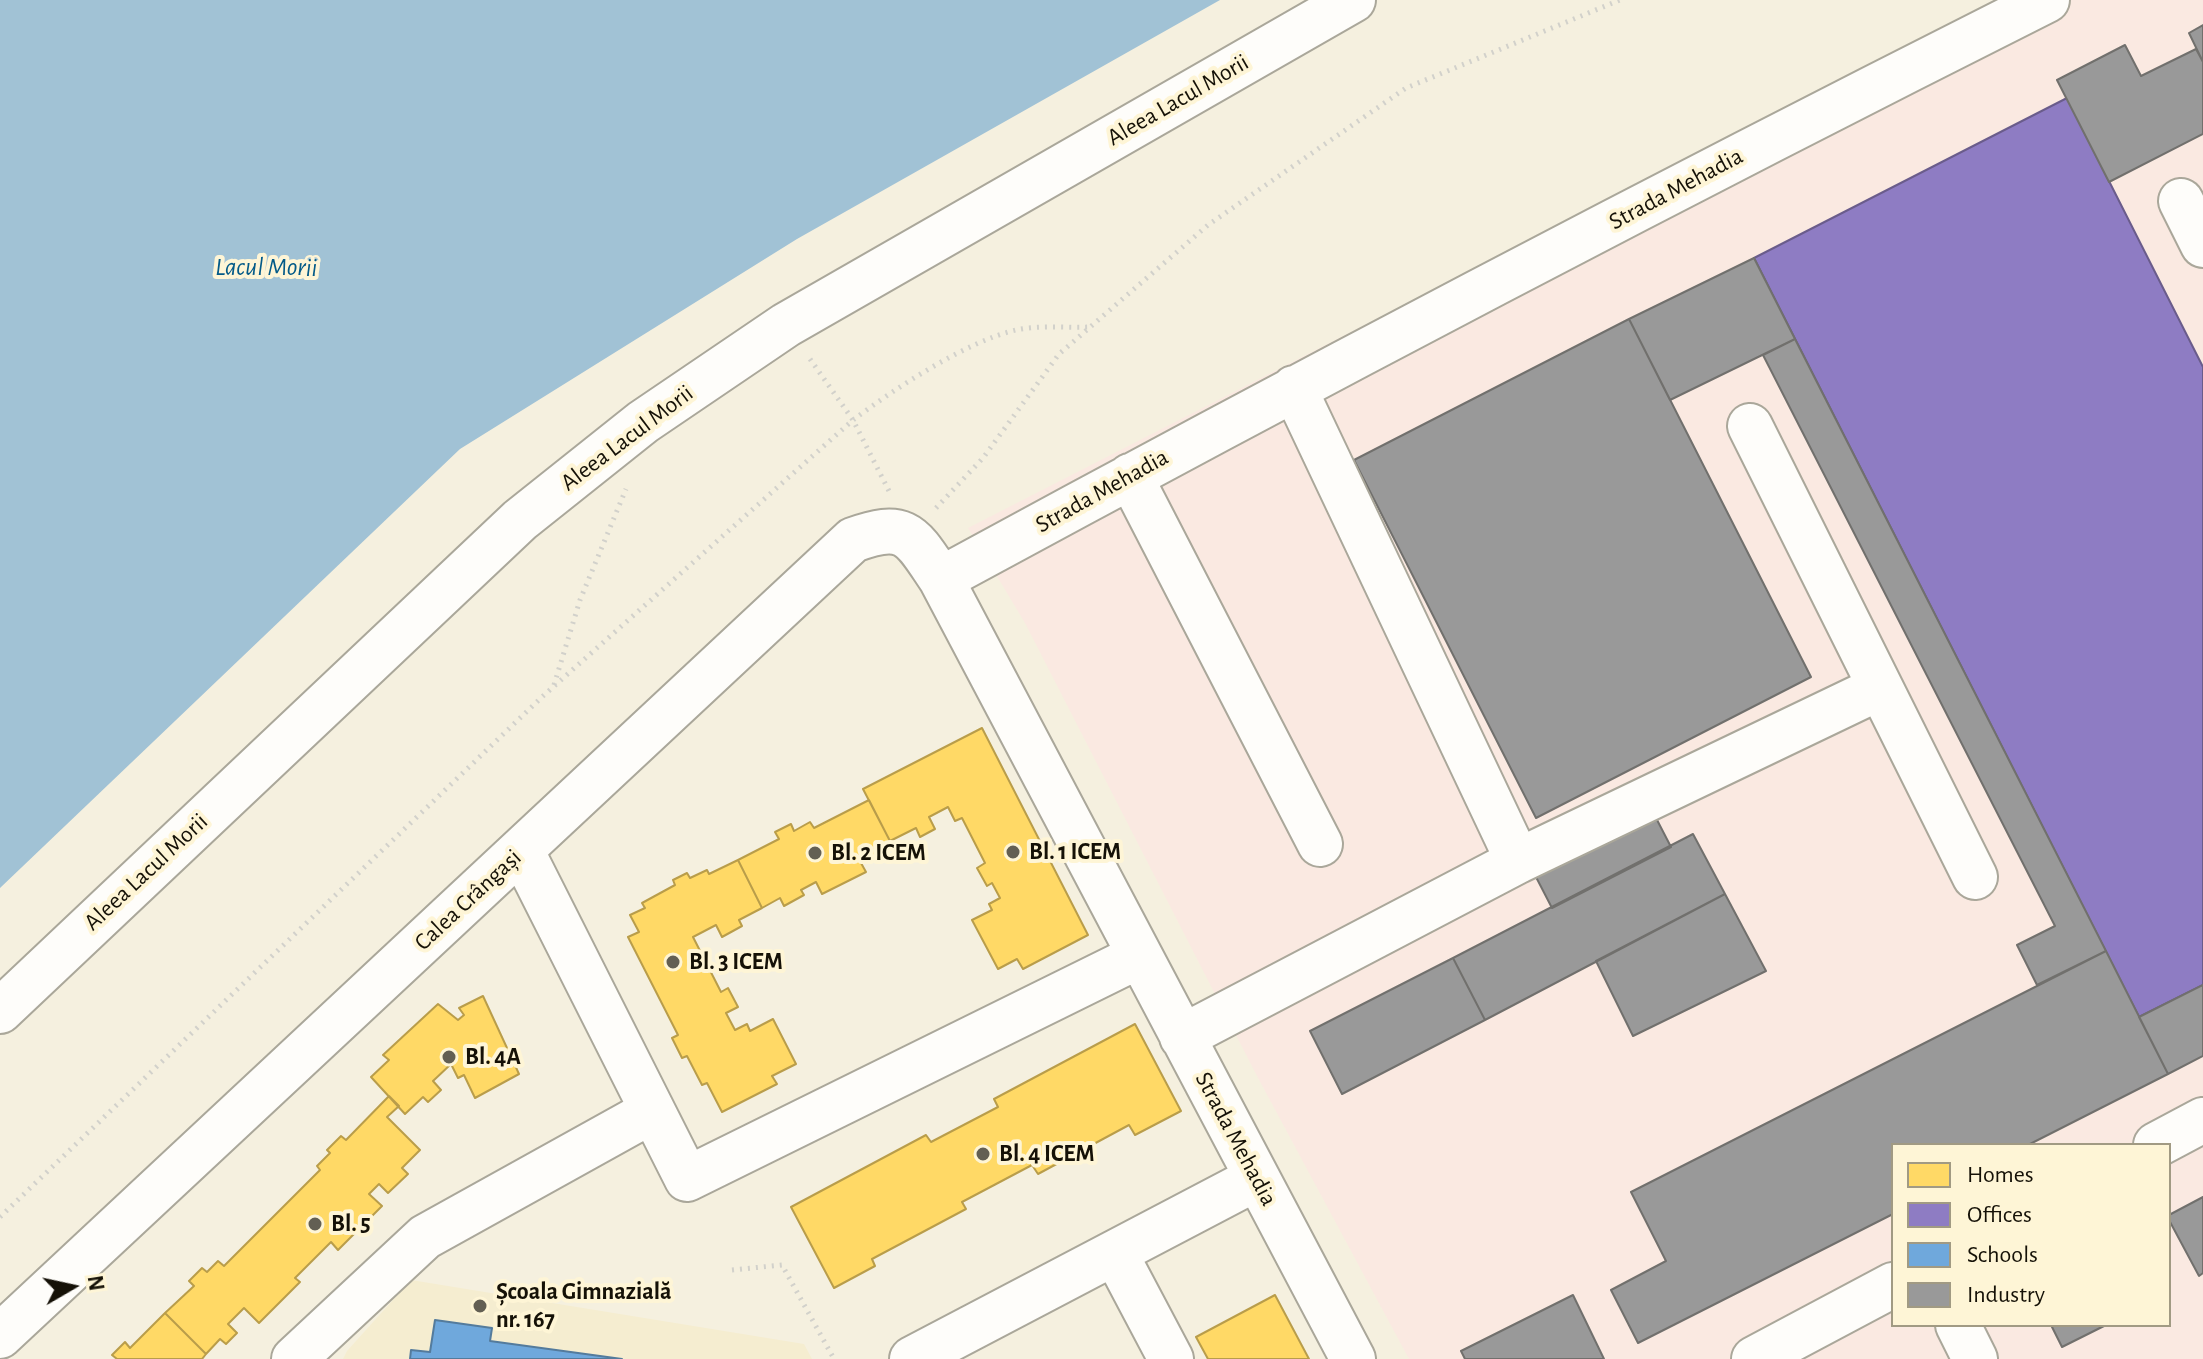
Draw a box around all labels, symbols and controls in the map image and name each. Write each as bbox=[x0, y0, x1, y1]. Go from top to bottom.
street label: Aleea Lacul Morii bbox=[1102, 48, 1254, 152]
street label: Strada Mehadia bbox=[1604, 142, 1748, 236]
water label: Lacul Morii bbox=[215, 251, 317, 283]
street label: Aleea Lacul Morii bbox=[555, 379, 699, 497]
street label: Strada Mehadia bbox=[1031, 443, 1173, 539]
street label: Aleea Lacul Morii bbox=[78, 807, 214, 937]
place label: Bl. 1 ICEM bbox=[1029, 838, 1121, 866]
place label: Bl. 2 ICEM bbox=[831, 839, 926, 867]
street label: Calea Crângași bbox=[409, 843, 527, 957]
marker: Bl. 1 ICEM bbox=[1004, 843, 1022, 861]
marker: Bl. 2 ICEM bbox=[806, 844, 824, 862]
place label: Bl. 3 ICEM bbox=[689, 948, 783, 976]
marker: Bl. 3 ICEM bbox=[664, 953, 682, 971]
place label: Bl. 4A bbox=[465, 1043, 521, 1071]
marker: Bl. 4A bbox=[440, 1048, 458, 1066]
street label: Strada Mehadia bbox=[1189, 1067, 1283, 1211]
place label: Bl. 4 ICEM bbox=[999, 1140, 1095, 1168]
legend bbox=[1891, 1143, 2171, 1327]
marker: Bl. 4 ICEM bbox=[974, 1145, 992, 1163]
text: Homes bbox=[1967, 1163, 2034, 1187]
text: Offices bbox=[1967, 1203, 2032, 1227]
place label: Bl. 5 bbox=[331, 1210, 371, 1238]
marker: Bl. 5 bbox=[306, 1215, 324, 1233]
text: Schools bbox=[1967, 1243, 2038, 1267]
north arrow bbox=[32, 1247, 112, 1327]
text: N bbox=[84, 1274, 108, 1293]
place label: Școala Gimnazială nr. 167 bbox=[496, 1278, 672, 1334]
text: Industry bbox=[1967, 1283, 2045, 1307]
marker: Școala Gimnazială nr. 167 bbox=[471, 1297, 489, 1315]

